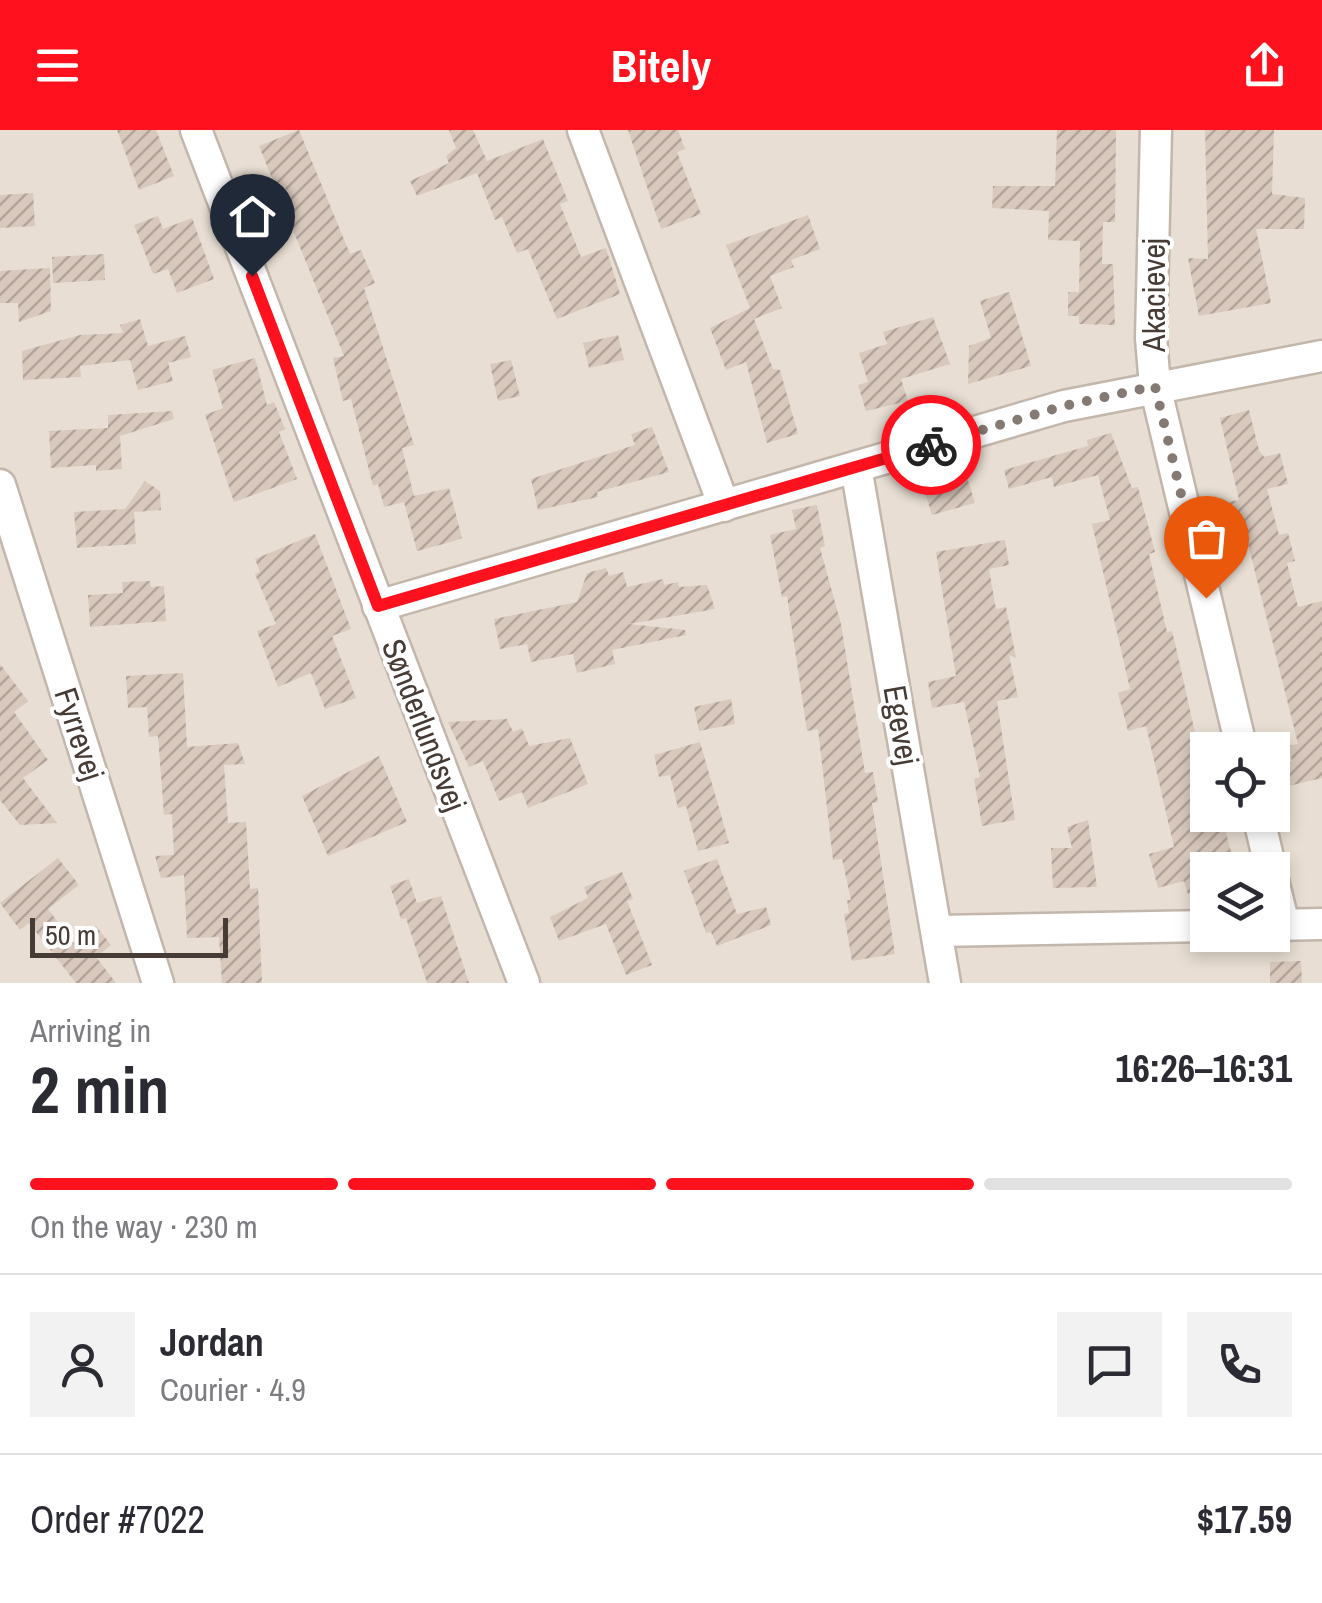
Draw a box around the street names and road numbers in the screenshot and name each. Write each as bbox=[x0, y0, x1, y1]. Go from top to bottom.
street label: Akacievej bbox=[1132, 238, 1175, 353]
street label: Sønderlundsvej bbox=[372, 633, 477, 817]
street label: Fyrrevej bbox=[44, 682, 115, 786]
street label: Egevej bbox=[873, 682, 930, 768]

